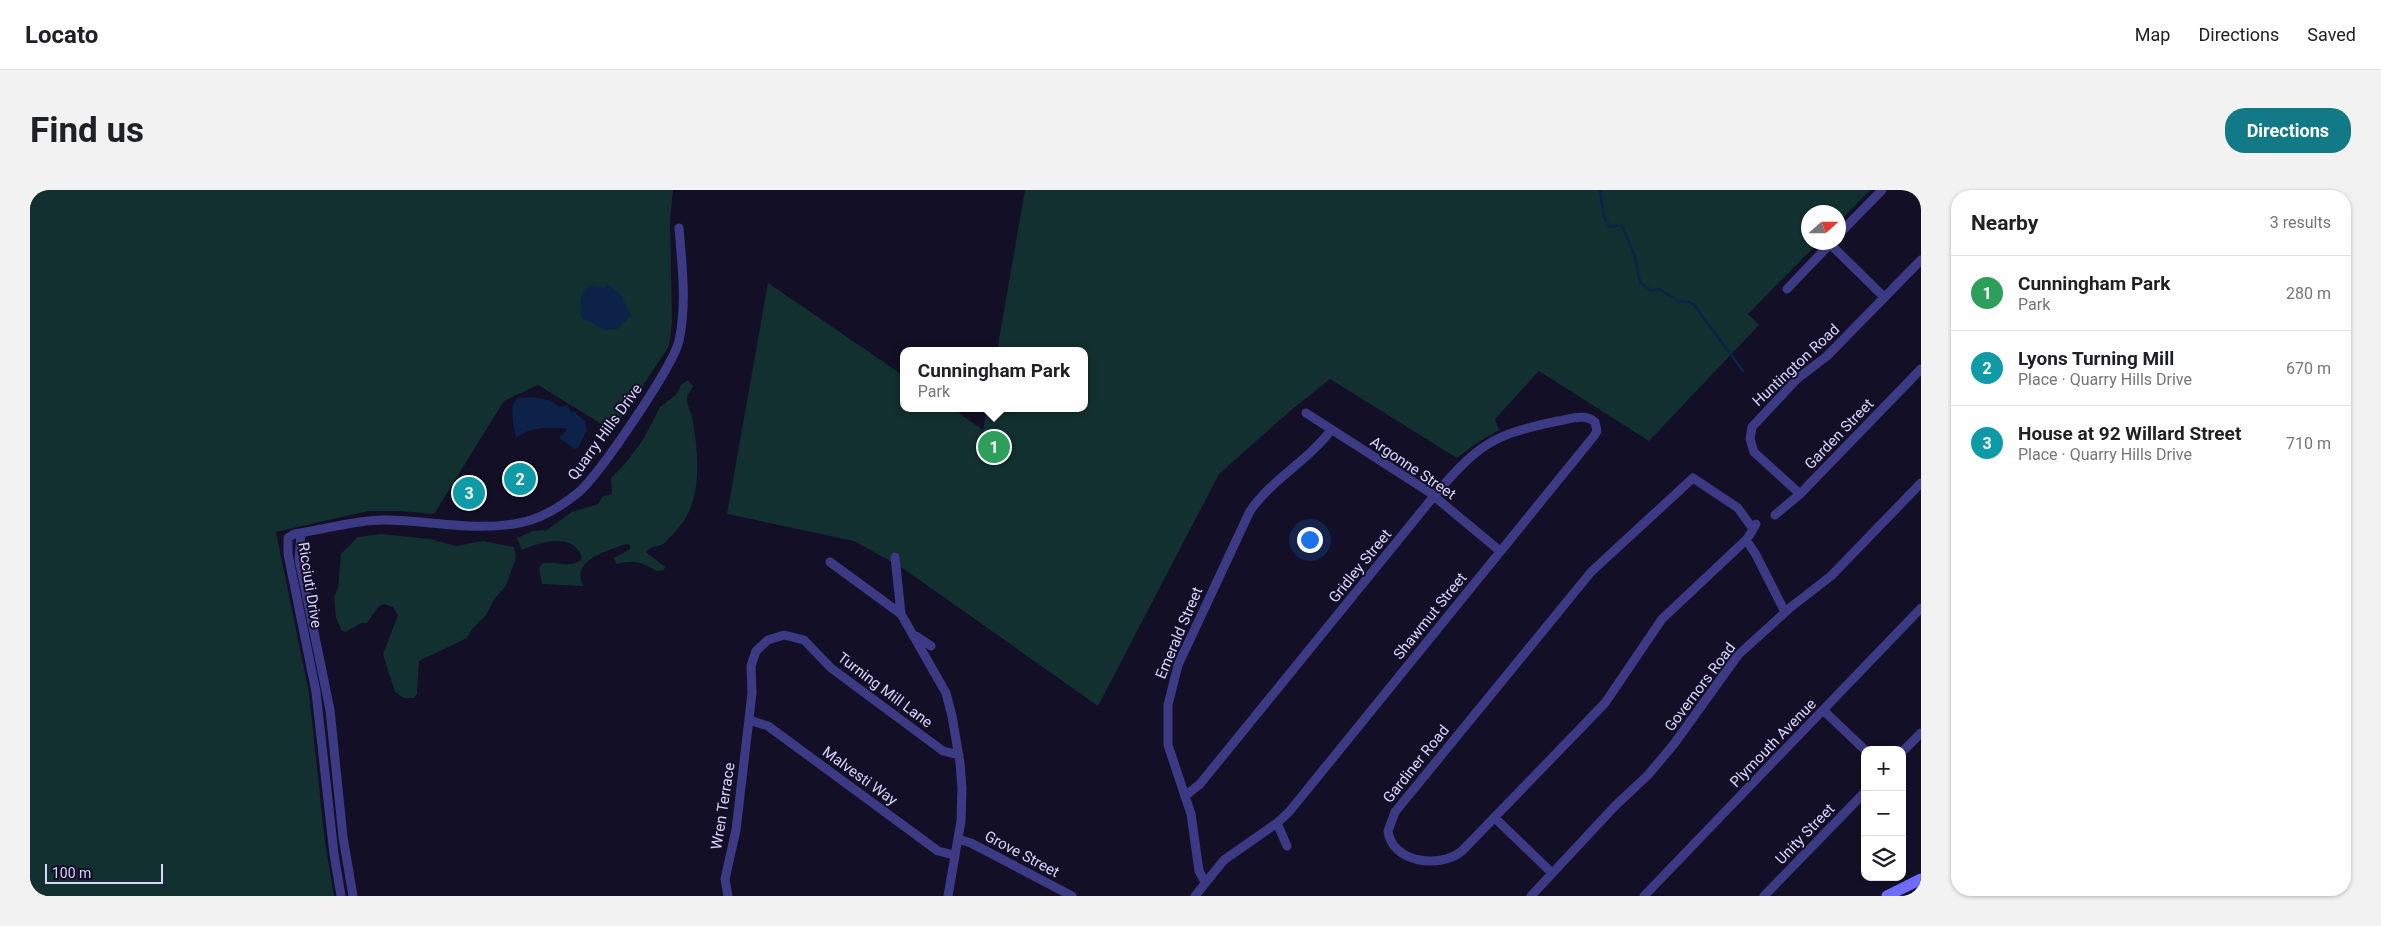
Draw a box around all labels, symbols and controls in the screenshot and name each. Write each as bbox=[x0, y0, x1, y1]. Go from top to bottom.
text: Locato bbox=[25, 21, 98, 49]
text: Map bbox=[2135, 24, 2170, 45]
text: Directions bbox=[2198, 24, 2279, 45]
text: Saved bbox=[2307, 24, 2356, 45]
button: Directions bbox=[2225, 108, 2351, 153]
text: Find us bbox=[30, 110, 144, 151]
north arrow bbox=[1801, 205, 1846, 250]
text: Nearby bbox=[1971, 211, 2038, 235]
text: 3 results bbox=[2270, 213, 2331, 232]
text: Cunningham Park bbox=[2018, 272, 2170, 295]
text: 1 bbox=[1982, 284, 1992, 303]
text: 280 m bbox=[2286, 284, 2331, 303]
text: Park bbox=[2018, 295, 2050, 314]
street label: Huntington Road bbox=[1749, 320, 1843, 410]
popup bbox=[900, 347, 1088, 412]
text: Lyons Turning Mill bbox=[2018, 347, 2174, 370]
text: Cunningham Park bbox=[918, 359, 1070, 382]
text: 2 bbox=[1982, 359, 1992, 378]
text: 670 m bbox=[2286, 359, 2331, 378]
text: Place · Quarry Hills Drive bbox=[2018, 370, 2192, 389]
street label: Quarry Hills Drive bbox=[564, 380, 646, 484]
text: Park bbox=[918, 382, 950, 401]
street label: Garden Street bbox=[1801, 395, 1877, 473]
text: House at 92 Willard Street bbox=[2018, 422, 2241, 445]
pin: 1 bbox=[978, 428, 1010, 466]
street label: Argonne Street bbox=[1367, 433, 1459, 503]
text: 3 bbox=[1982, 434, 1992, 453]
text: 710 m bbox=[2286, 434, 2331, 453]
text: Place · Quarry Hills Drive bbox=[2018, 445, 2192, 464]
pin: 2 bbox=[504, 460, 536, 498]
pin: 3 bbox=[453, 474, 485, 512]
street label: Gridley Street bbox=[1325, 526, 1395, 606]
your location bbox=[1297, 527, 1323, 553]
street label: Ricciuti Drive bbox=[294, 541, 326, 629]
street label: Shawmut Street bbox=[1390, 569, 1470, 663]
street label: Emerald Street bbox=[1152, 584, 1206, 682]
street label: Governors Road bbox=[1661, 639, 1739, 735]
street label: Turning Mill Lane bbox=[834, 648, 936, 732]
street label: Plymouth Avenue bbox=[1726, 695, 1820, 791]
street label: Gardiner Road bbox=[1379, 721, 1453, 807]
street label: Malvesti Way bbox=[819, 743, 901, 809]
map controls bbox=[1861, 746, 1906, 881]
button: + bbox=[1861, 746, 1906, 791]
street label: Wren Terrace bbox=[707, 761, 739, 851]
button: − bbox=[1861, 791, 1906, 836]
street label: Unity Street bbox=[1772, 800, 1838, 868]
street label: Grove Street bbox=[982, 827, 1063, 881]
button: layers bbox=[1861, 836, 1906, 881]
scale bar bbox=[45, 861, 162, 884]
text: 100 m bbox=[52, 865, 91, 881]

